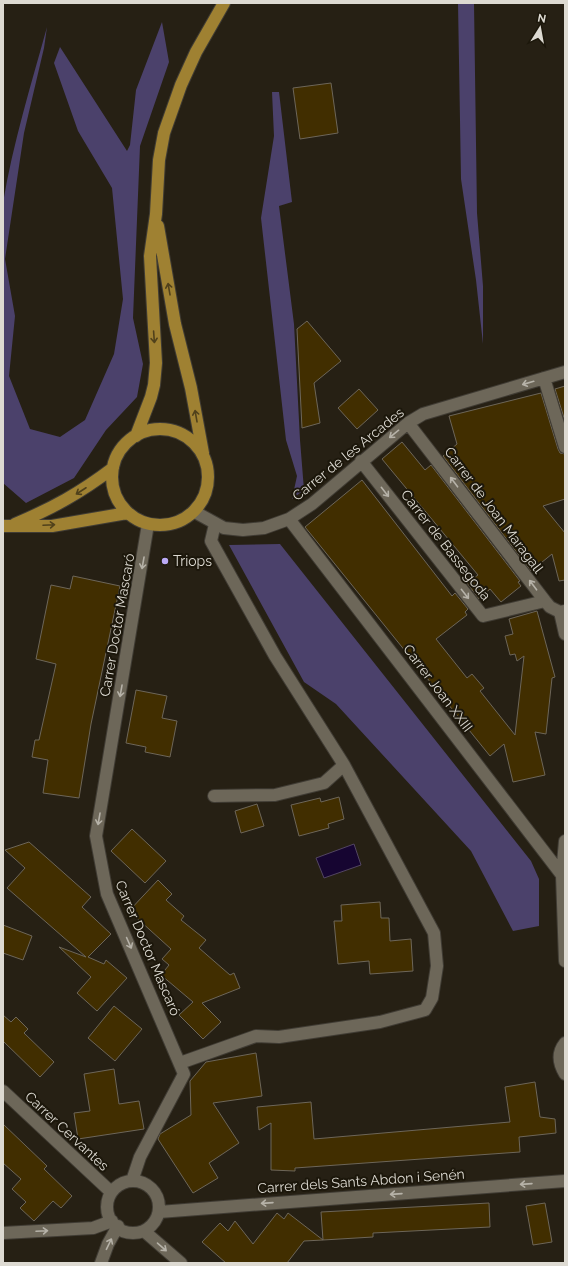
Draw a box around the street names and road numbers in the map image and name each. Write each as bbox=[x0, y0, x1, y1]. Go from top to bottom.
street label: Carrer de les Arcades bbox=[289, 404, 407, 504]
street label: Carrer de Joan Maragall bbox=[441, 444, 547, 576]
street label: Carrer de Bassegoda bbox=[398, 487, 494, 603]
street label: Carrer Doctor Mascaró bbox=[97, 552, 137, 698]
street label: Carrer Joan XXIII bbox=[400, 641, 476, 735]
street label: Carrer Doctor Mascaró bbox=[112, 878, 184, 1018]
street label: Carrer Cervantes bbox=[22, 1088, 112, 1174]
street label: Carrer dels Sants Abdon i Senén bbox=[257, 1166, 465, 1196]

